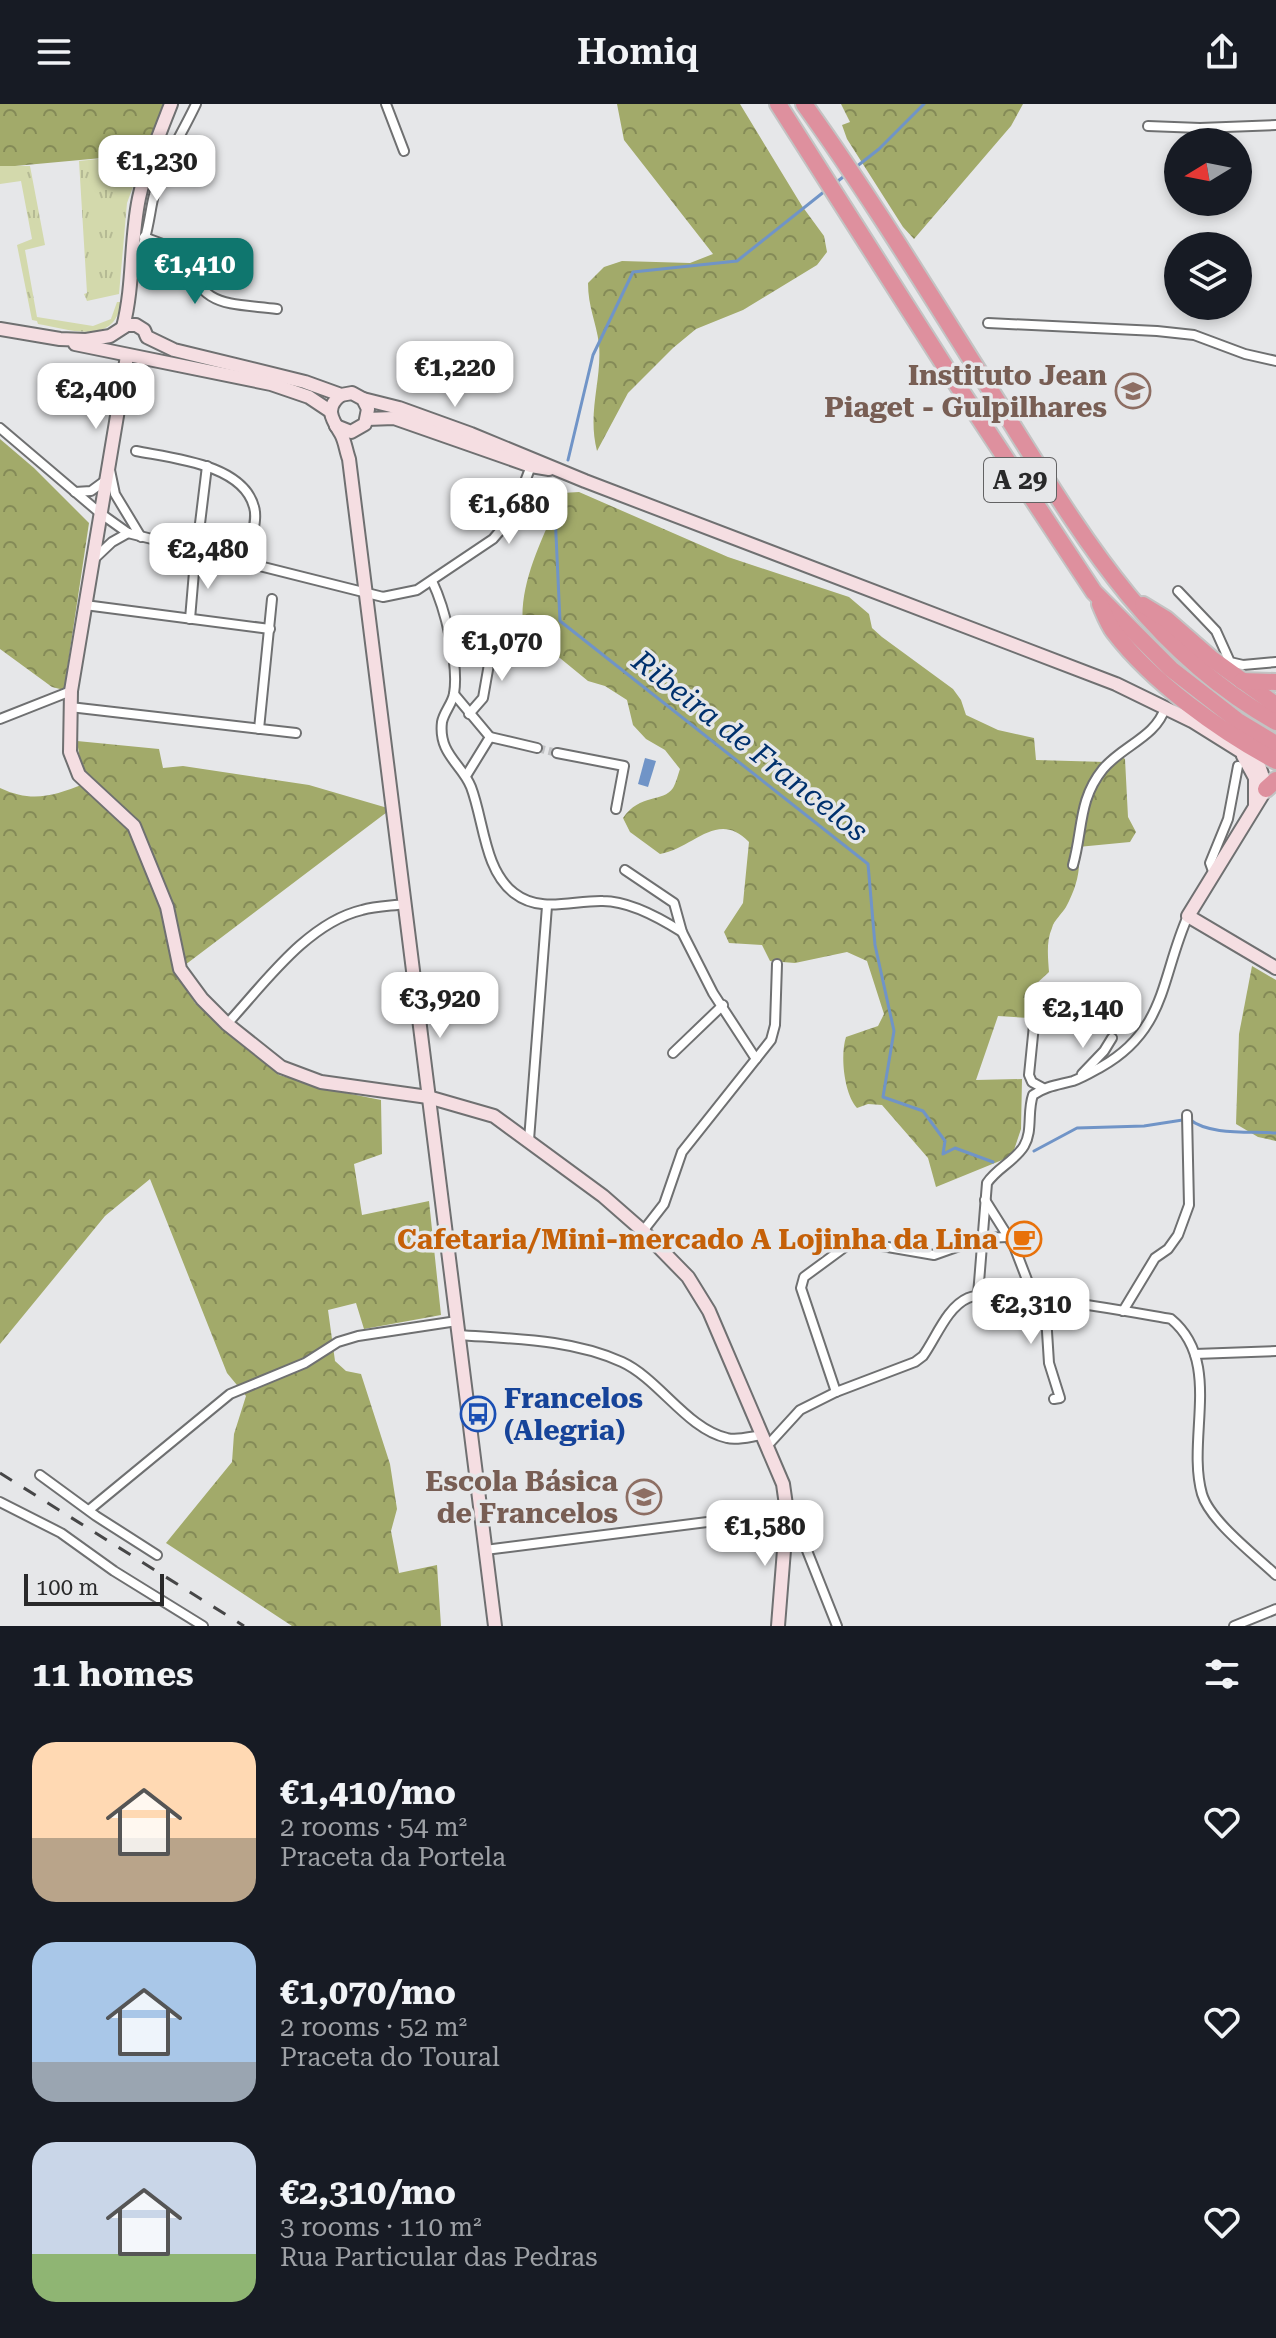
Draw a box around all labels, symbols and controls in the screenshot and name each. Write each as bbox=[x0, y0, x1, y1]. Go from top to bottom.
icon: menu bbox=[32, 30, 76, 74]
icon: share bbox=[1200, 30, 1244, 74]
text: Homiq bbox=[577, 31, 699, 73]
north arrow bbox=[1164, 128, 1252, 216]
map controls bbox=[1164, 128, 1252, 320]
pin: €1,230 bbox=[92, 135, 222, 203]
text: €1,230 bbox=[116, 146, 198, 176]
button: layers bbox=[1164, 232, 1252, 320]
pin: €1,410 bbox=[130, 238, 260, 306]
text: €1,410 bbox=[154, 249, 236, 279]
pin: €1,220 bbox=[390, 341, 520, 409]
text: €1,220 bbox=[414, 352, 496, 382]
place label: Instituto Jean Piaget - Gulpilhares bbox=[824, 359, 1107, 424]
pin: €2,400 bbox=[31, 363, 161, 431]
school or university icon: Instituto Jean Piaget - Gulpilhares bbox=[1114, 372, 1152, 410]
text: €2,400 bbox=[55, 374, 137, 404]
road number: A 29 bbox=[984, 458, 1056, 502]
pin: €1,680 bbox=[444, 478, 574, 546]
text: €1,680 bbox=[468, 489, 550, 519]
pin: €2,480 bbox=[143, 523, 273, 591]
text: €2,480 bbox=[167, 534, 249, 564]
pin: €1,070 bbox=[437, 615, 567, 683]
text: €1,070 bbox=[461, 626, 543, 656]
water label: Ribeira de Francelos bbox=[625, 642, 875, 848]
pin: €3,920 bbox=[375, 972, 505, 1040]
pin: €2,140 bbox=[1018, 982, 1148, 1050]
text: €3,920 bbox=[399, 983, 481, 1013]
text: €2,140 bbox=[1042, 993, 1124, 1023]
cafe icon: Cafetaria/Mini-mercado A Lojinha da Lina bbox=[1005, 1220, 1043, 1258]
place label: Cafetaria/Mini-mercado A Lojinha da Lina bbox=[397, 1223, 999, 1256]
pin: €2,310 bbox=[966, 1278, 1096, 1346]
text: €2,310 bbox=[990, 1289, 1072, 1319]
place label: Francelos (Alegria) bbox=[504, 1382, 643, 1447]
bus stop icon: Francelos (Alegria) bbox=[459, 1395, 497, 1433]
place label: Escola Básica de Francelos bbox=[425, 1465, 619, 1530]
school or university icon: Escola Básica de Francelos bbox=[625, 1478, 663, 1516]
pin: €1,580 bbox=[700, 1500, 830, 1568]
text: €1,580 bbox=[724, 1511, 806, 1541]
scale bar bbox=[24, 1570, 164, 1606]
text: 100 m bbox=[36, 1575, 99, 1600]
icon: filters bbox=[1200, 1652, 1244, 1696]
text: 11 homes bbox=[32, 1654, 194, 1694]
text: €1,410/mo bbox=[280, 1772, 456, 1812]
icon: home bbox=[96, 1774, 192, 1870]
icon: heart bbox=[1200, 1800, 1244, 1844]
text: 2 rooms · 54 m² bbox=[280, 1812, 467, 1842]
text: Praceta da Portela bbox=[280, 1842, 506, 1872]
text: €1,070/mo bbox=[280, 1972, 456, 2012]
icon: home bbox=[96, 1974, 192, 2070]
icon: heart bbox=[1200, 2000, 1244, 2044]
text: 2 rooms · 52 m² bbox=[280, 2012, 467, 2042]
text: Praceta do Toural bbox=[280, 2042, 500, 2072]
text: €2,310/mo bbox=[280, 2172, 456, 2212]
icon: home bbox=[96, 2174, 192, 2270]
icon: heart bbox=[1200, 2200, 1244, 2244]
text: 3 rooms · 110 m² bbox=[280, 2212, 482, 2242]
text: Rua Particular das Pedras bbox=[280, 2242, 598, 2272]

